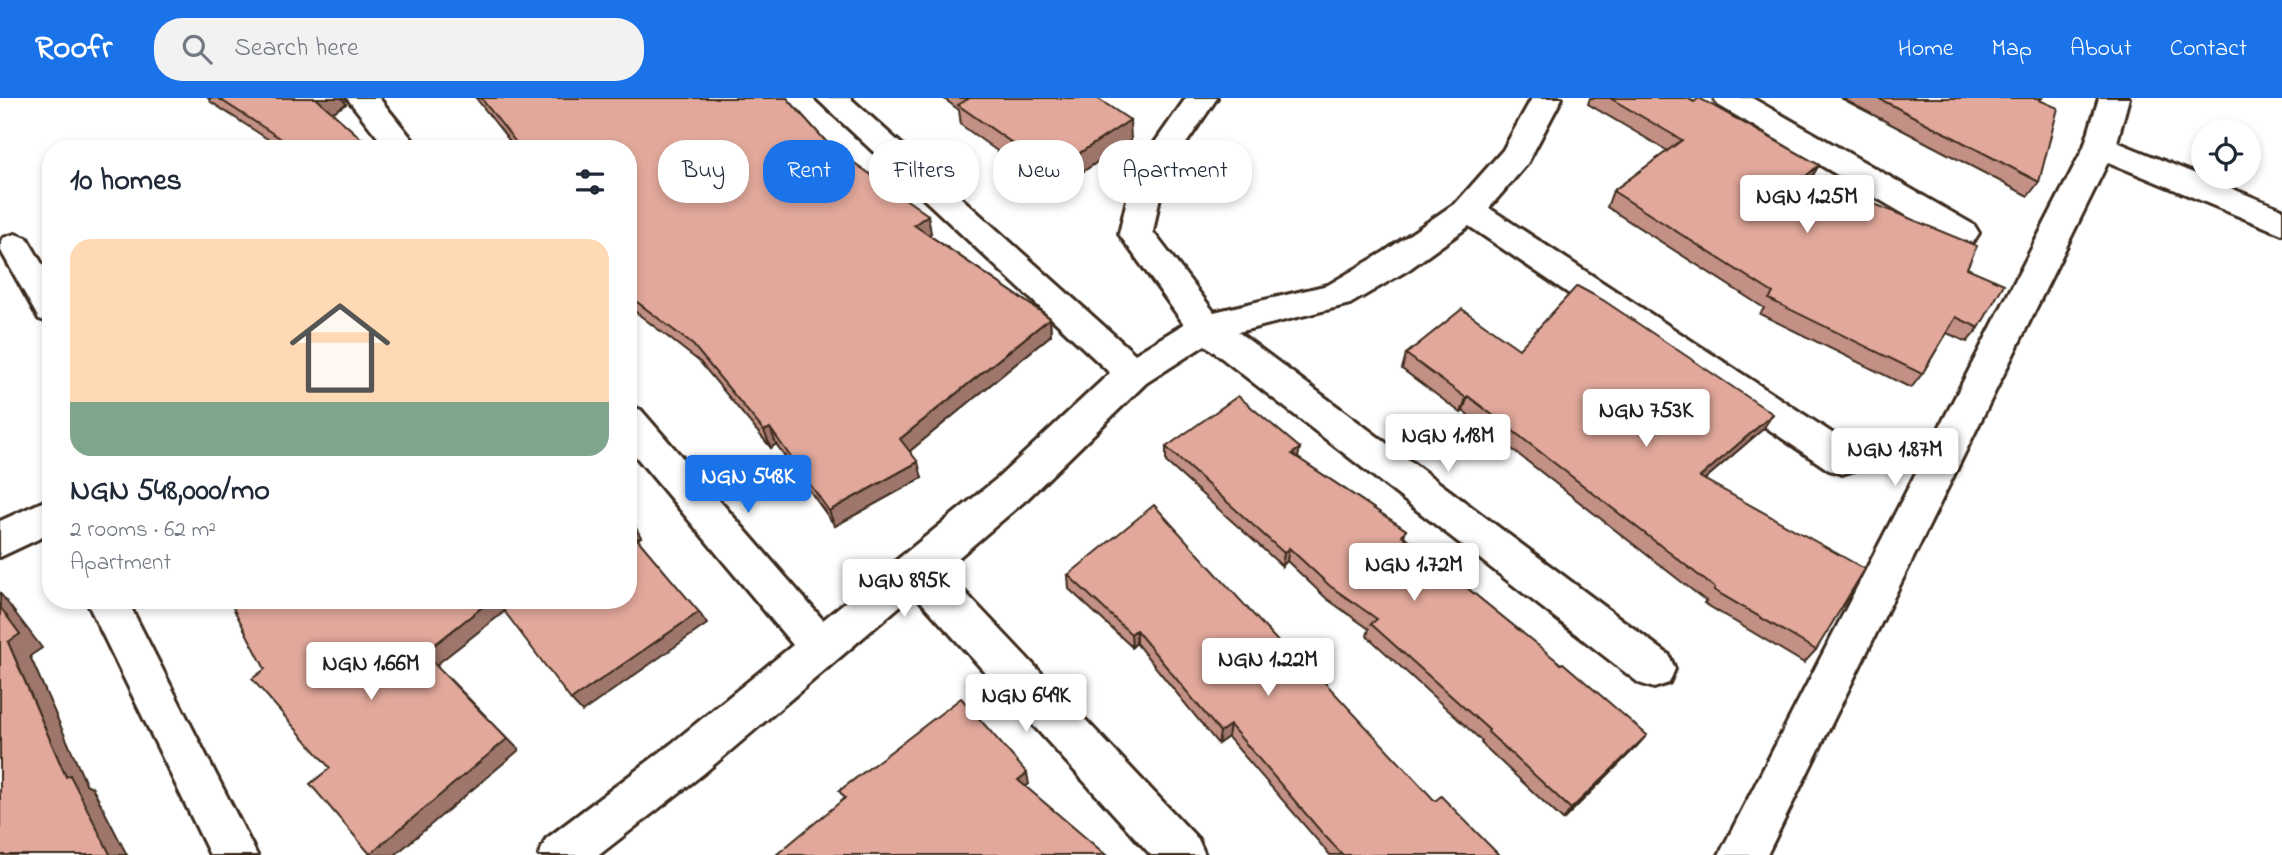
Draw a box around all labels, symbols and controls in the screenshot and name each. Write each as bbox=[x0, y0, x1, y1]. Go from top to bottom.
search box bbox=[154, 18, 644, 81]
text: Roofr bbox=[35, 25, 112, 73]
icon: search bbox=[178, 30, 216, 68]
text: Search here bbox=[234, 30, 359, 68]
text: Home bbox=[1898, 32, 1954, 67]
text: Map bbox=[1992, 32, 2032, 67]
text: About bbox=[2070, 32, 2132, 67]
text: Contact bbox=[2170, 32, 2247, 67]
map controls bbox=[2191, 119, 2261, 189]
button: locate bbox=[2191, 119, 2261, 189]
chip: Buy bbox=[658, 140, 749, 203]
chip: Rent bbox=[763, 140, 855, 203]
chip: Filters bbox=[869, 140, 979, 203]
chip: New bbox=[993, 140, 1084, 203]
chip: Apartment bbox=[1098, 140, 1252, 203]
text: 10 homes bbox=[70, 160, 182, 204]
icon: filters bbox=[571, 163, 609, 201]
pin: NGN 1.25M bbox=[1727, 176, 1887, 235]
text: NGN 1.25M bbox=[1756, 181, 1858, 214]
icon: home bbox=[277, 285, 403, 411]
pin: NGN 753K bbox=[1574, 390, 1718, 449]
text: NGN 753K bbox=[1599, 395, 1693, 428]
pin: NGN 1.18M bbox=[1368, 414, 1528, 474]
text: NGN 1.18M bbox=[1401, 420, 1495, 453]
pin: NGN 1.87M bbox=[1815, 428, 1975, 488]
text: NGN 1.87M bbox=[1847, 434, 1943, 467]
pin: NGN 548K bbox=[676, 456, 820, 515]
text: NGN 548K bbox=[701, 461, 795, 494]
text: NGN 548,000/mo bbox=[70, 470, 270, 514]
text: 2 rooms · 62 m² bbox=[70, 514, 216, 547]
pin: NGN 1.72M bbox=[1334, 544, 1494, 603]
text: Apartment bbox=[70, 547, 171, 580]
text: NGN 1.72M bbox=[1365, 549, 1463, 582]
pin: NGN 895K bbox=[832, 560, 976, 619]
text: NGN 895K bbox=[858, 565, 950, 598]
pin: NGN 1.22M bbox=[1188, 638, 1348, 698]
pin: NGN 1.66M bbox=[291, 642, 451, 702]
text: NGN 1.22M bbox=[1218, 644, 1318, 677]
text: NGN 1.66M bbox=[322, 648, 420, 681]
pin: NGN 649K bbox=[954, 674, 1098, 734]
text: NGN 649K bbox=[982, 680, 1070, 713]

